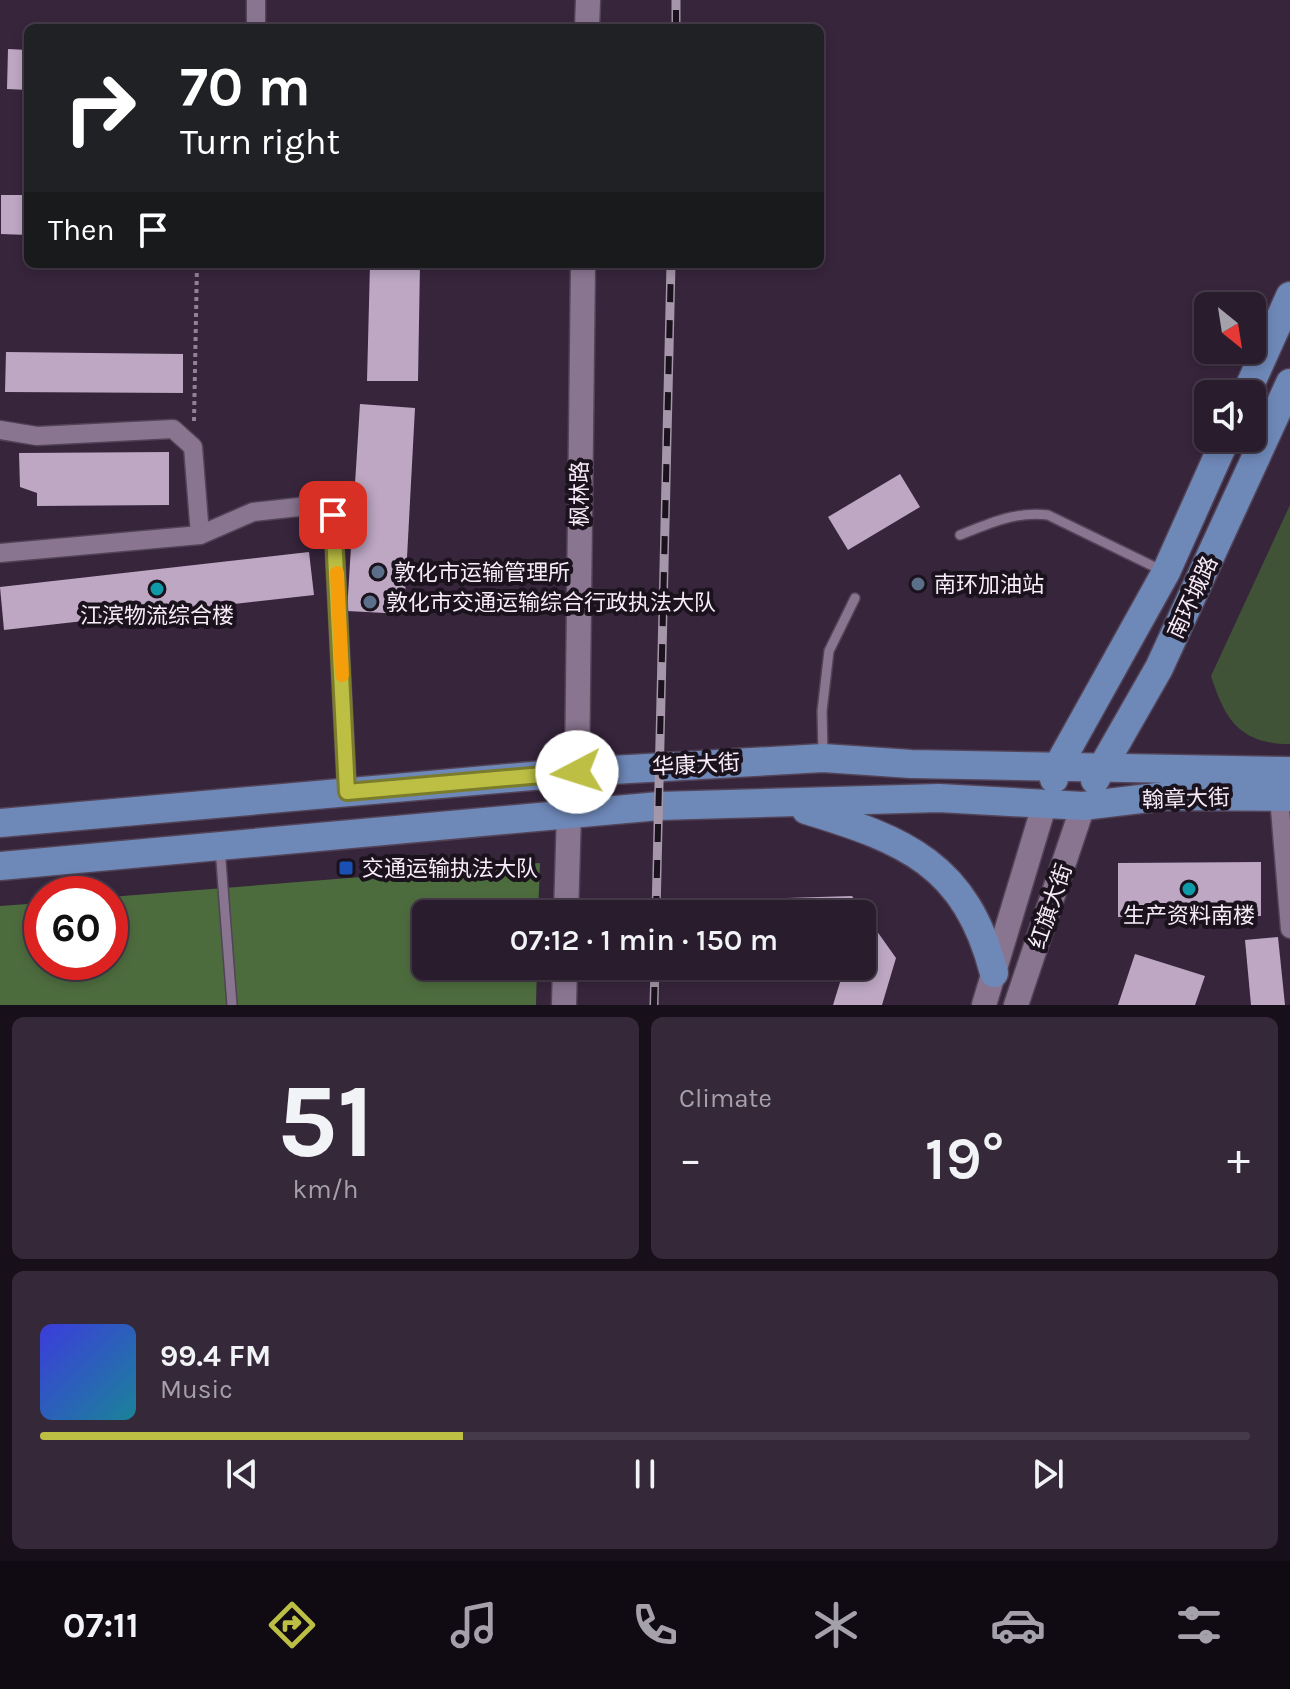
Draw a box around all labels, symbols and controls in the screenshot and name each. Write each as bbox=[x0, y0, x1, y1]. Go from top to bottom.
text: 70 m bbox=[180, 54, 311, 119]
icon: right bbox=[48, 56, 152, 160]
text: Turn right bbox=[180, 121, 340, 163]
icon: arrive bbox=[131, 208, 175, 252]
text: Then bbox=[48, 212, 115, 248]
north arrow bbox=[1194, 292, 1266, 364]
map controls bbox=[1194, 292, 1266, 452]
button: sound bbox=[1194, 380, 1266, 452]
street label: 枫林路 bbox=[567, 461, 593, 527]
pin bbox=[299, 481, 367, 549]
icon: arrive bbox=[311, 493, 355, 537]
street label: 南环城路 bbox=[1163, 552, 1223, 643]
place label: 敦化市运输管理所 bbox=[394, 560, 570, 586]
marker: 敦化市运输管理所 bbox=[369, 563, 387, 581]
place label: 南环加油站 bbox=[934, 572, 1044, 598]
marker: 南环加油站 bbox=[909, 575, 927, 593]
marker: 江滨物流综合楼 bbox=[148, 580, 166, 598]
place label: 敦化市交通运输综合行政执法大队 bbox=[386, 590, 716, 616]
marker: 敦化市交通运输综合行政执法大队 bbox=[361, 593, 379, 611]
place label: 江滨物流综合楼 bbox=[80, 603, 234, 629]
position arrow bbox=[535, 730, 619, 814]
street label: 华康大街 bbox=[651, 750, 741, 780]
street label: 翰章大街 bbox=[1142, 784, 1230, 814]
place label: 交通运输执法大队 bbox=[362, 856, 538, 882]
marker: 交通运输执法大队 bbox=[337, 859, 355, 877]
street label: 红旗大街 bbox=[1024, 860, 1078, 952]
speed limit sign: 60 bbox=[24, 876, 128, 980]
marker: 生产资料南楼 bbox=[1180, 880, 1198, 898]
place label: 生产资料南楼 bbox=[1123, 903, 1255, 929]
text: 07:12 · 1 min · 150 m bbox=[510, 922, 778, 958]
text: 51 bbox=[277, 1061, 374, 1182]
text: Climate bbox=[679, 1083, 772, 1114]
text: 19° bbox=[925, 1124, 1004, 1194]
text: − bbox=[679, 1134, 702, 1185]
text: + bbox=[1227, 1134, 1250, 1185]
text: km/h bbox=[293, 1174, 358, 1205]
text: 99.4 FM bbox=[160, 1338, 271, 1374]
text: Music bbox=[160, 1374, 233, 1405]
icon: previous bbox=[220, 1452, 264, 1496]
icon: pause bbox=[623, 1452, 667, 1496]
icon: next bbox=[1026, 1452, 1070, 1496]
icon: directions bbox=[264, 1597, 320, 1653]
icon: music bbox=[446, 1597, 502, 1653]
icon: phone bbox=[627, 1597, 683, 1653]
icon: climate bbox=[808, 1597, 864, 1653]
icon: car bbox=[990, 1597, 1046, 1653]
icon: filters bbox=[1171, 1597, 1227, 1653]
text: 07:11 bbox=[63, 1604, 139, 1646]

